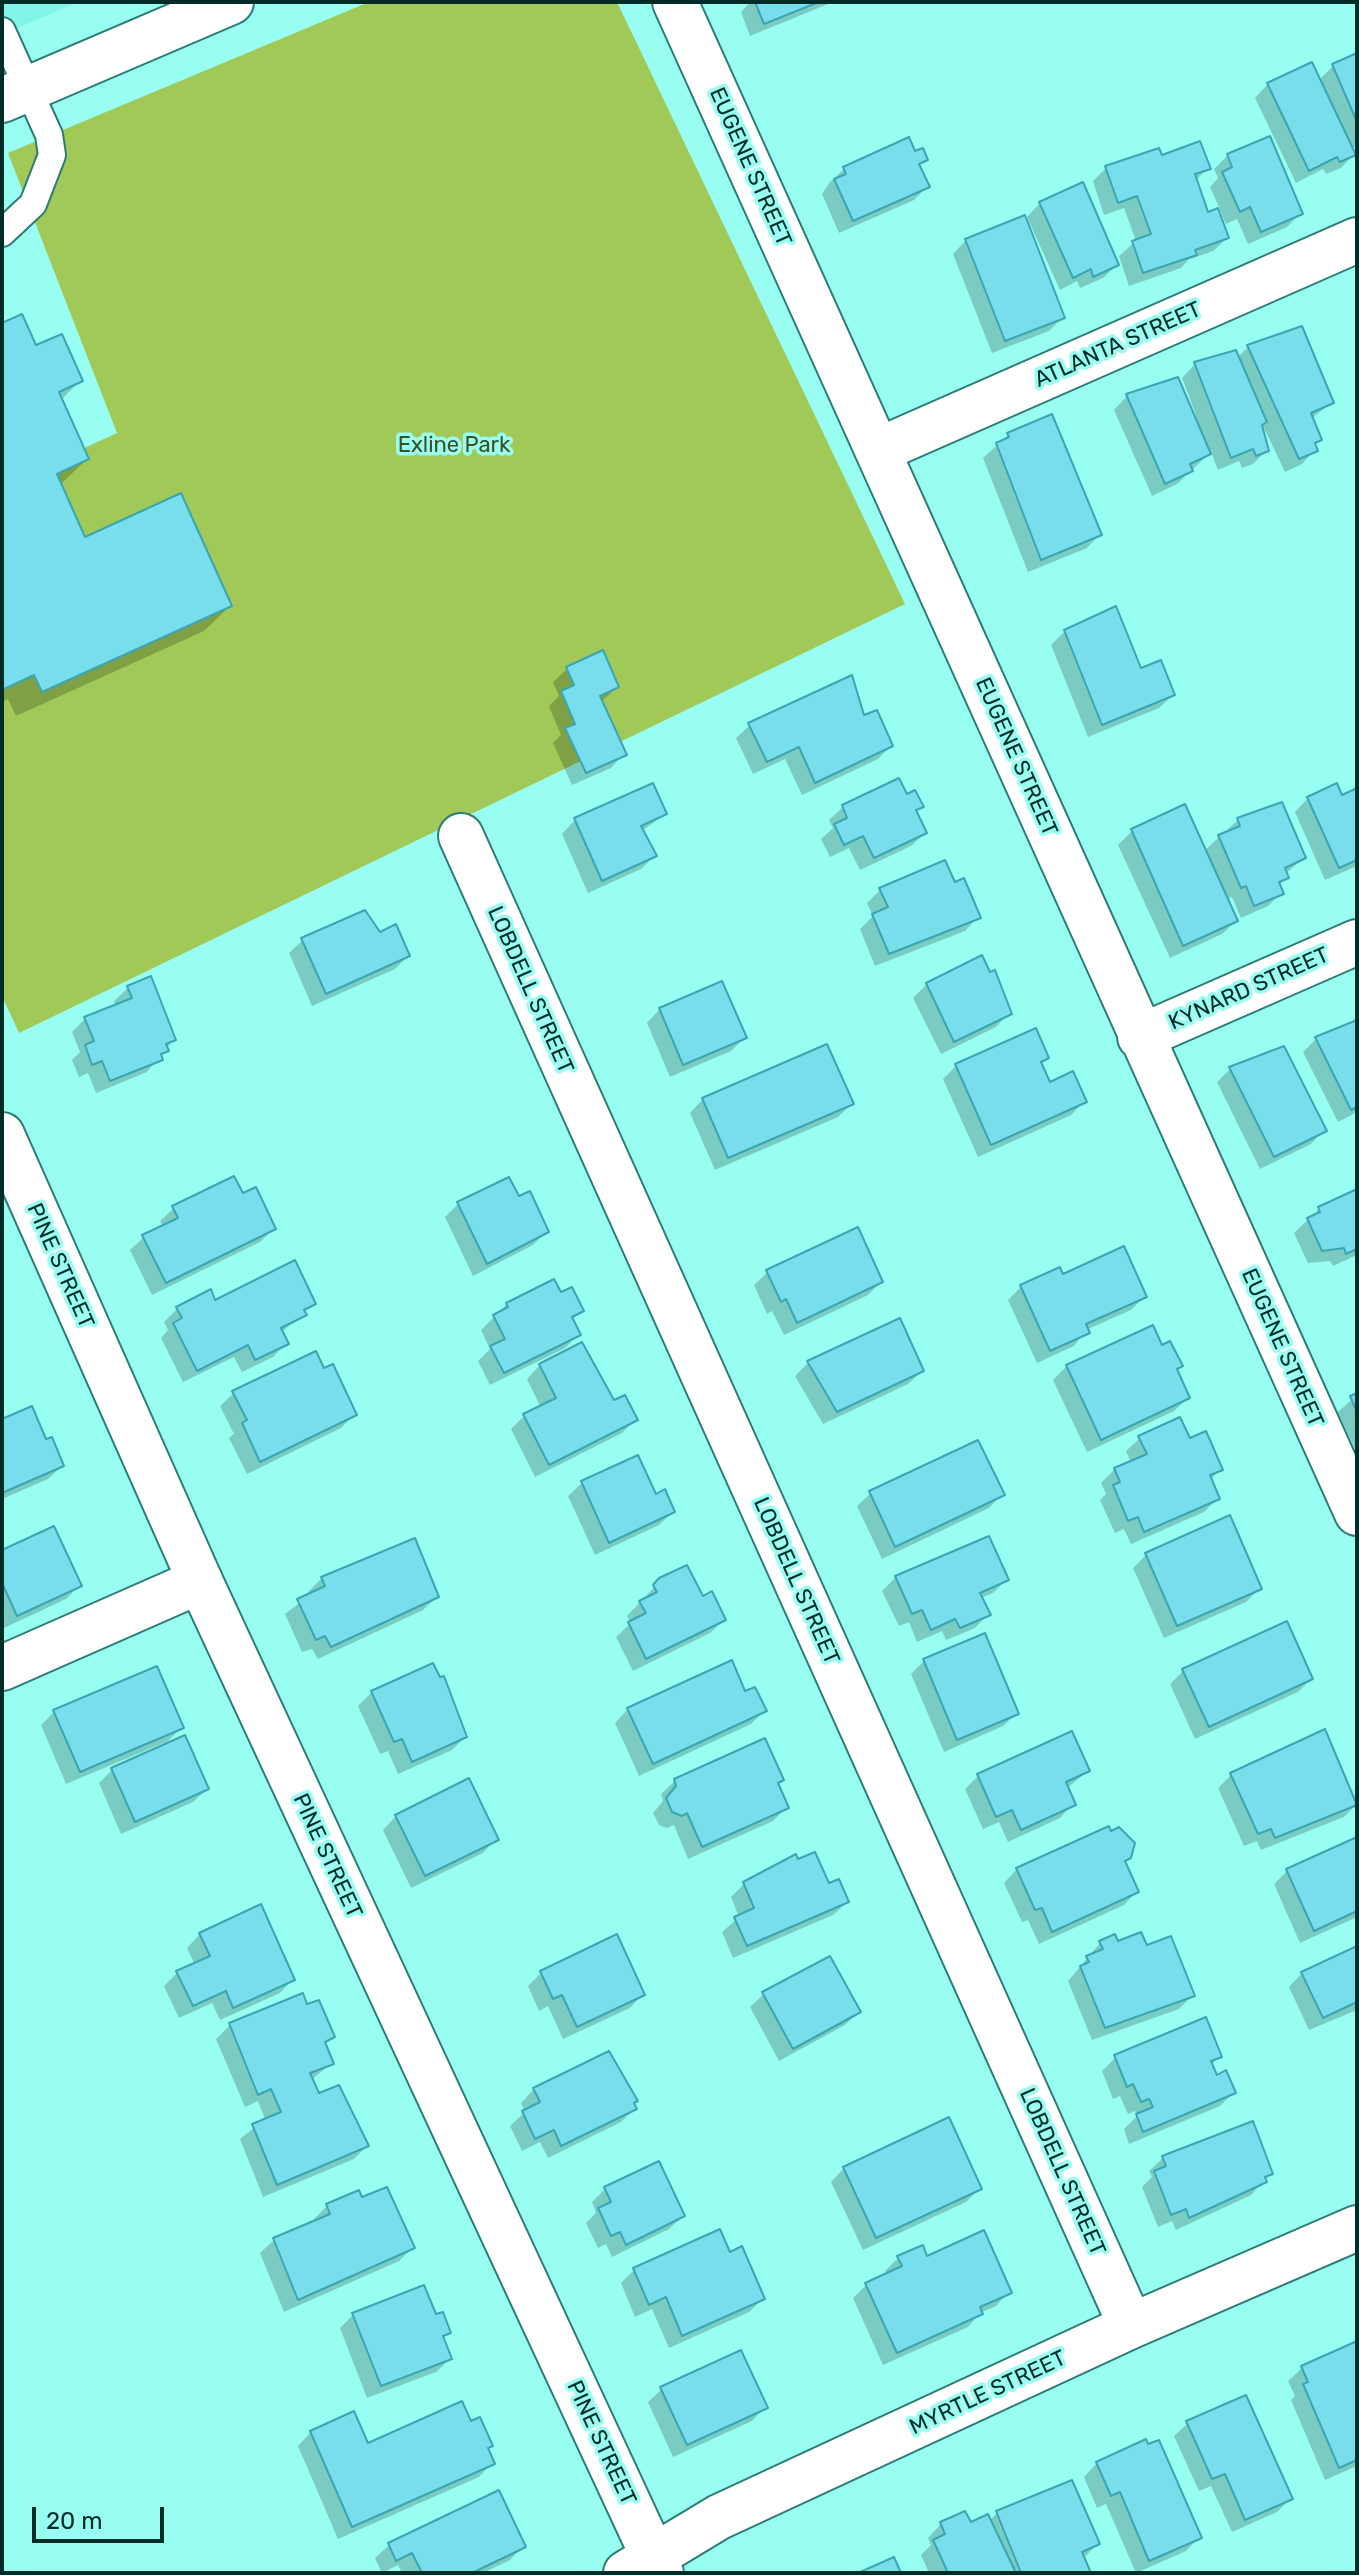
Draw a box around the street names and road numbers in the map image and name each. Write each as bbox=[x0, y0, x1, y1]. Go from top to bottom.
street label: EUGENE STREET bbox=[703, 83, 797, 251]
street label: ATLANTA STREET bbox=[1031, 296, 1205, 394]
street label: EUGENE STREET bbox=[969, 673, 1063, 841]
street label: LOBDELL STREET bbox=[481, 902, 579, 1078]
street label: KYNARD STREET bbox=[1165, 942, 1333, 1036]
street label: PINE STREET bbox=[21, 1199, 99, 1333]
street label: EUGENE STREET bbox=[1235, 1264, 1329, 1432]
street label: LOBDELL STREET bbox=[747, 1493, 845, 1669]
street label: PINE STREET bbox=[287, 1790, 367, 1922]
street label: LOBDELL STREET bbox=[1013, 2084, 1111, 2260]
street label: MYRTLE STREET bbox=[905, 2345, 1071, 2441]
street label: PINE STREET bbox=[561, 2377, 641, 2509]

